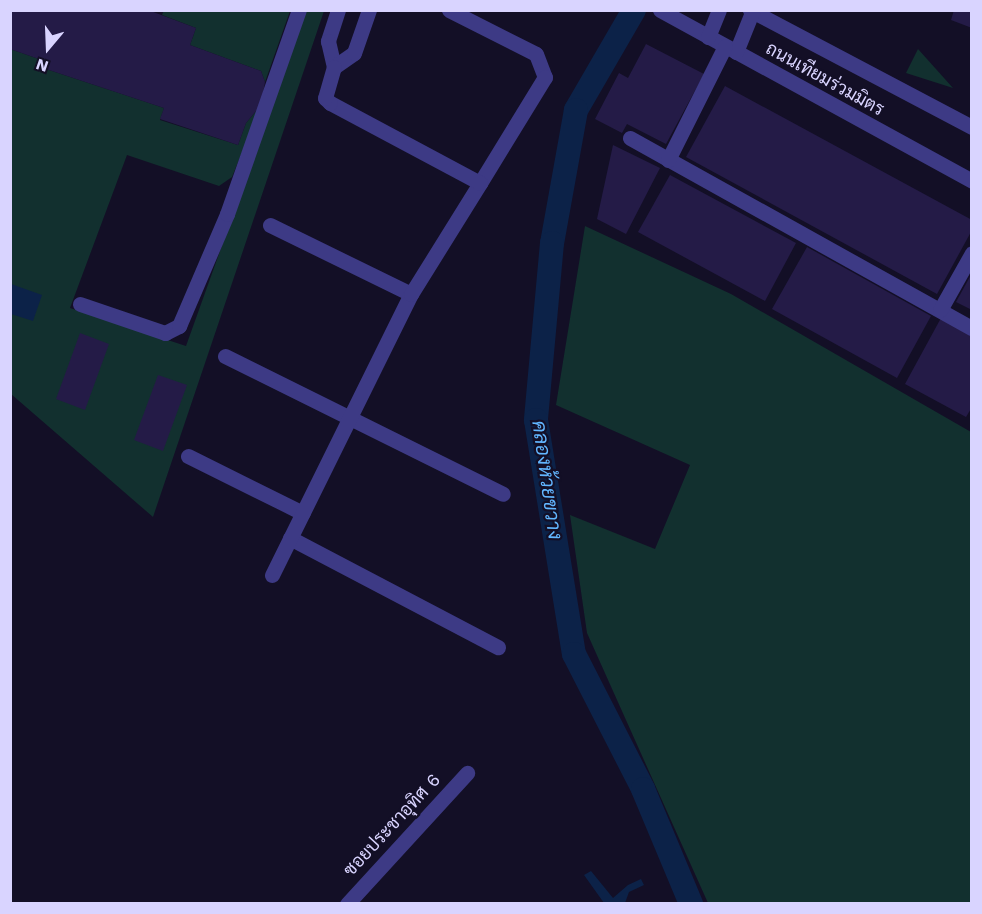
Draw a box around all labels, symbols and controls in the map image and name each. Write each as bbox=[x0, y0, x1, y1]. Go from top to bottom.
north arrow bbox=[18, 18, 78, 78]
street label: ถนนเทียมร่วมมิตร bbox=[762, 38, 888, 120]
text: N bbox=[33, 55, 51, 76]
water label: คลองห้วยขวาง bbox=[527, 419, 567, 541]
street label: ซอยประชาอุทิศ 6 bbox=[339, 769, 445, 881]

